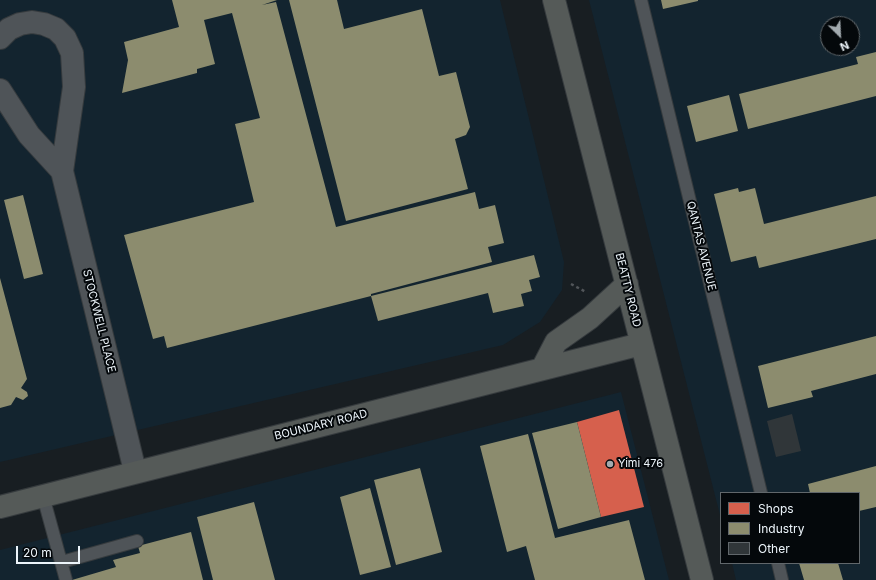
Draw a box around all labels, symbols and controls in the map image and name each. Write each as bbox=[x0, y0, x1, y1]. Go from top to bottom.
north arrow bbox=[820, 16, 860, 56]
text: N bbox=[838, 38, 851, 54]
street label: QANTAS AVENUE bbox=[683, 200, 719, 292]
street label: BEATTY ROAD bbox=[612, 251, 644, 329]
street label: STOCKWELL PLACE bbox=[80, 268, 118, 374]
street label: BOUNDARY ROAD bbox=[273, 407, 369, 443]
place label: Yimi 476 bbox=[618, 457, 663, 471]
marker: Yimi 476 bbox=[605, 459, 615, 469]
legend bbox=[720, 492, 860, 564]
text: Shops bbox=[758, 501, 794, 516]
text: Industry bbox=[758, 521, 804, 536]
scale bar bbox=[18, 538, 82, 564]
text: Other bbox=[758, 541, 790, 556]
text: 20 m bbox=[23, 545, 52, 560]

